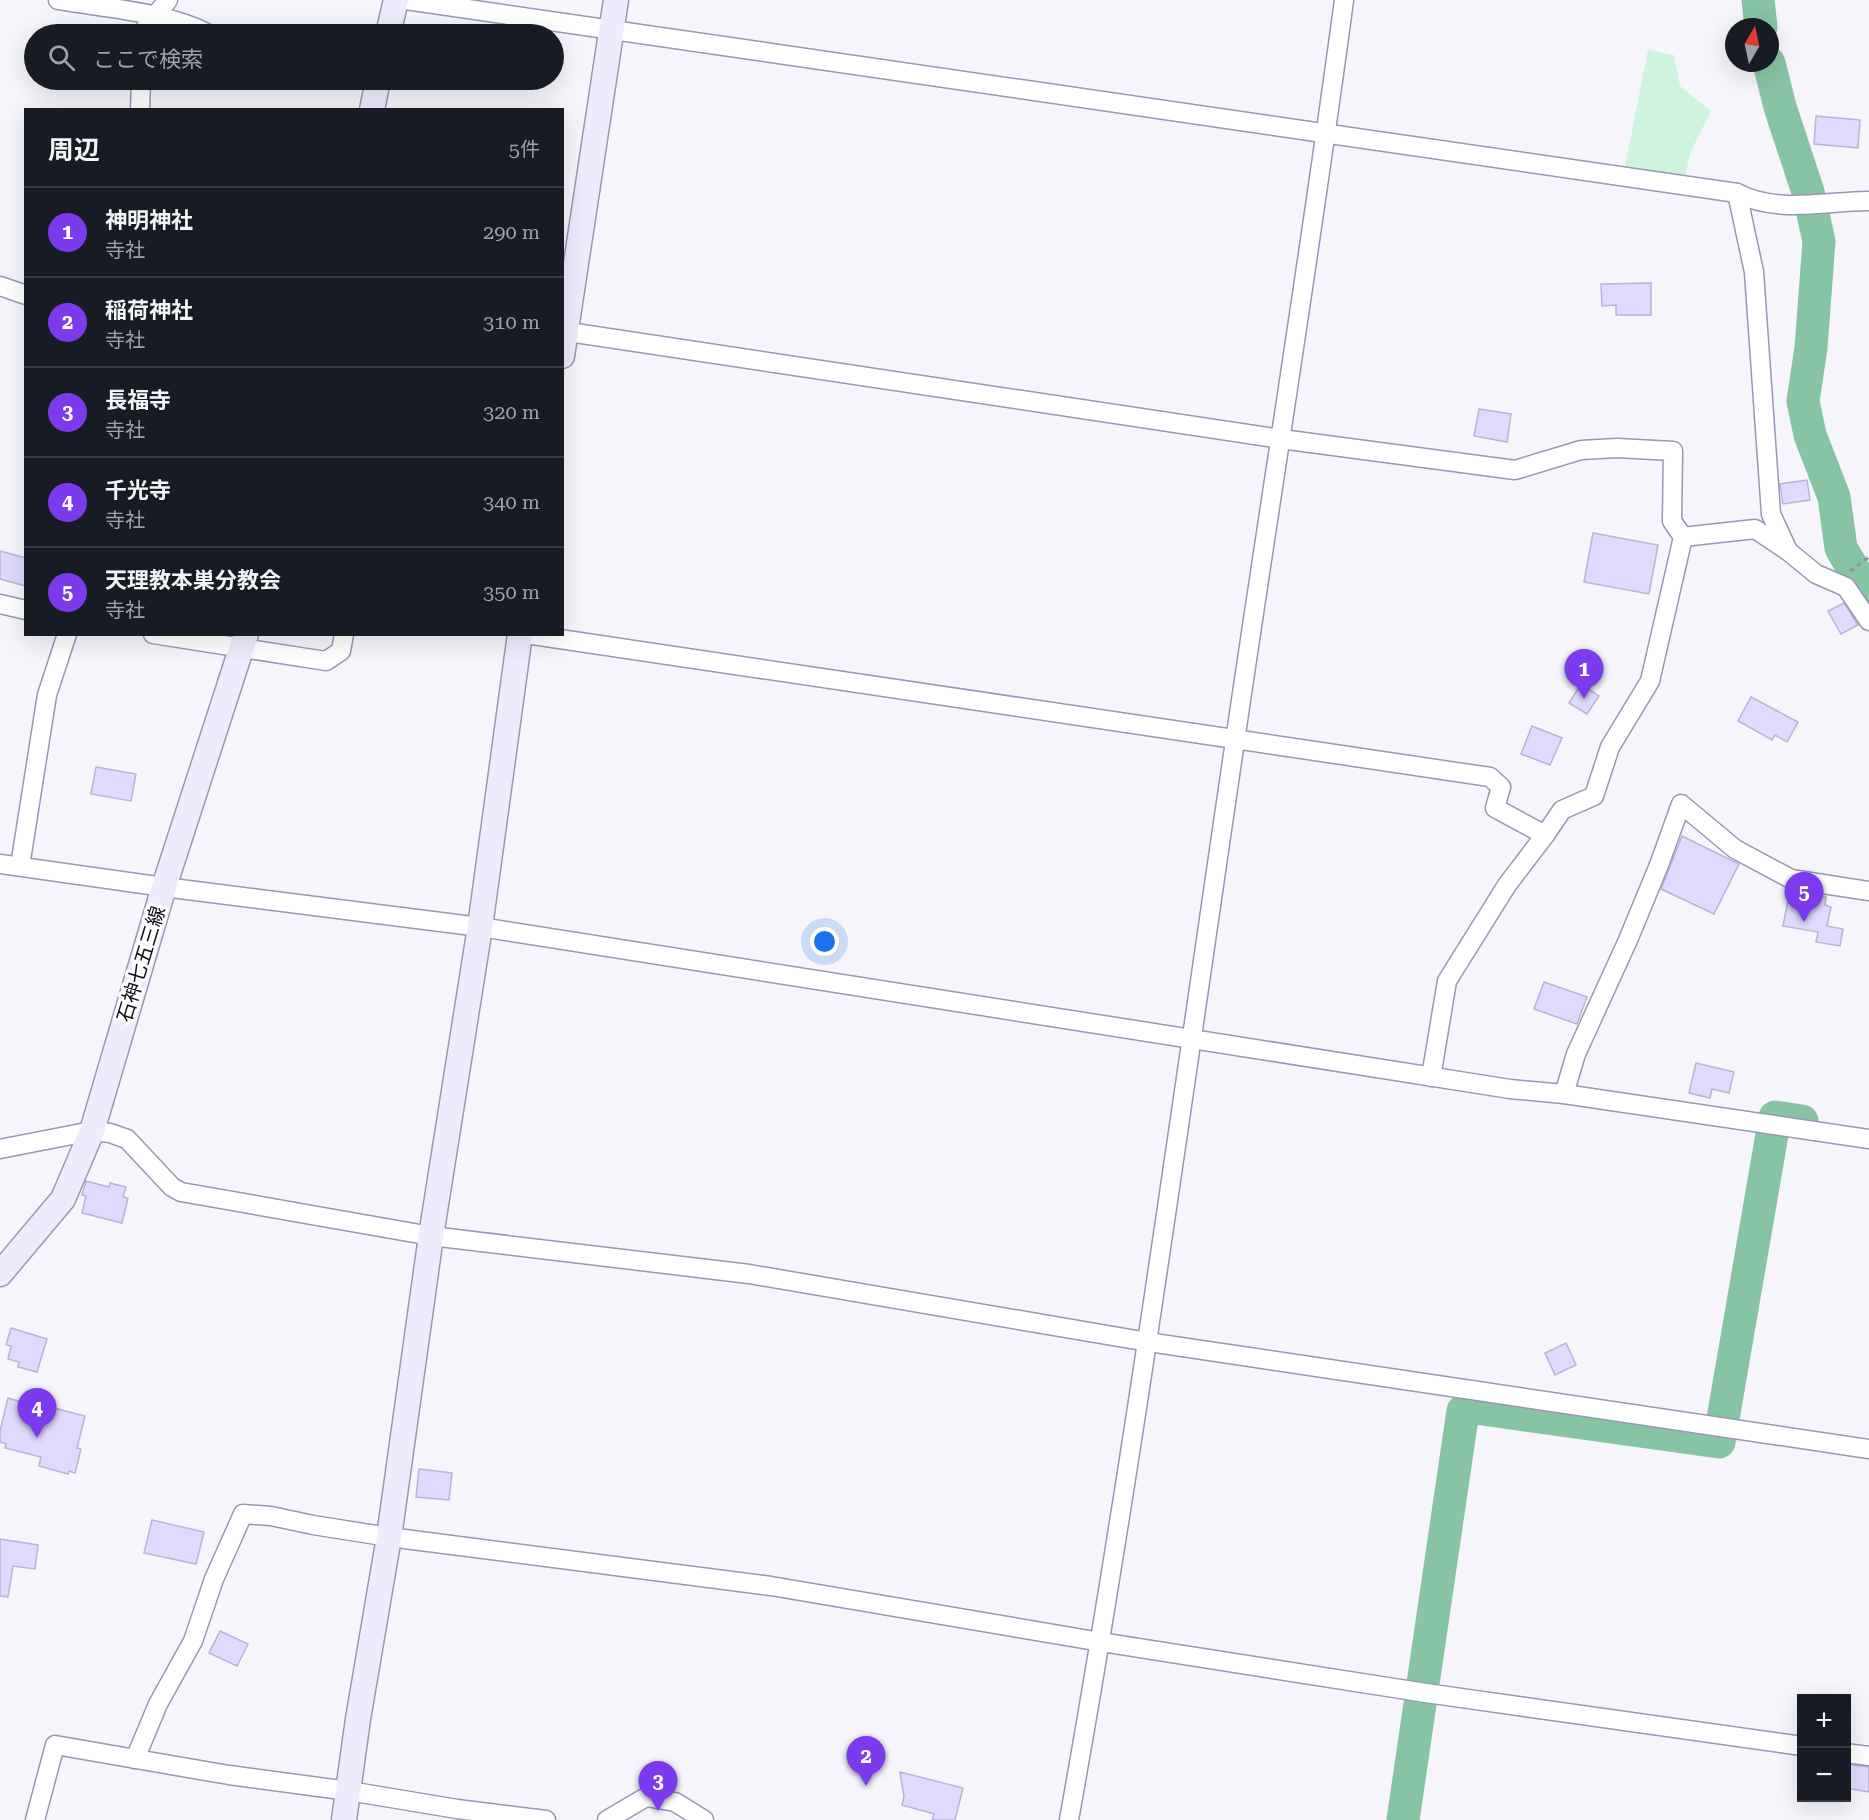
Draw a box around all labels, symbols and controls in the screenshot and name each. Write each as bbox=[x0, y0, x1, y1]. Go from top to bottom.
north arrow bbox=[1725, 18, 1779, 72]
search box bbox=[24, 24, 564, 90]
icon: search bbox=[45, 41, 78, 74]
text: ここで検索 bbox=[93, 47, 203, 72]
text: 周辺 bbox=[48, 135, 100, 165]
text: 5件 bbox=[509, 137, 540, 161]
text: 神明神社 bbox=[105, 208, 193, 233]
text: 1 bbox=[62, 220, 73, 244]
text: 290 m bbox=[483, 220, 540, 244]
text: 寺社 bbox=[105, 238, 145, 262]
text: 稲荷神社 bbox=[105, 298, 193, 323]
text: 2 bbox=[62, 310, 73, 334]
text: 310 m bbox=[483, 310, 540, 334]
text: 寺社 bbox=[105, 328, 145, 352]
text: 長福寺 bbox=[105, 388, 171, 413]
text: 3 bbox=[62, 400, 73, 424]
text: 320 m bbox=[483, 400, 540, 424]
text: 寺社 bbox=[105, 418, 145, 442]
text: 千光寺 bbox=[105, 478, 171, 503]
text: 4 bbox=[62, 490, 73, 514]
text: 340 m bbox=[483, 490, 540, 514]
text: 寺社 bbox=[105, 508, 145, 532]
text: 天理教本巣分教会 bbox=[105, 568, 281, 593]
text: 5 bbox=[62, 580, 73, 604]
text: 350 m bbox=[483, 580, 540, 604]
text: 寺社 bbox=[105, 598, 145, 622]
pin: 1 bbox=[1564, 650, 1604, 699]
pin: 5 bbox=[1784, 872, 1824, 922]
street label: 石神七五三線 bbox=[112, 903, 170, 1025]
your location bbox=[810, 927, 839, 956]
pin: 4 bbox=[18, 1388, 57, 1438]
map controls bbox=[1797, 1694, 1851, 1802]
button: + bbox=[1797, 1694, 1851, 1748]
pin: 2 bbox=[846, 1736, 886, 1786]
button: − bbox=[1797, 1748, 1851, 1802]
pin: 3 bbox=[638, 1762, 678, 1811]

